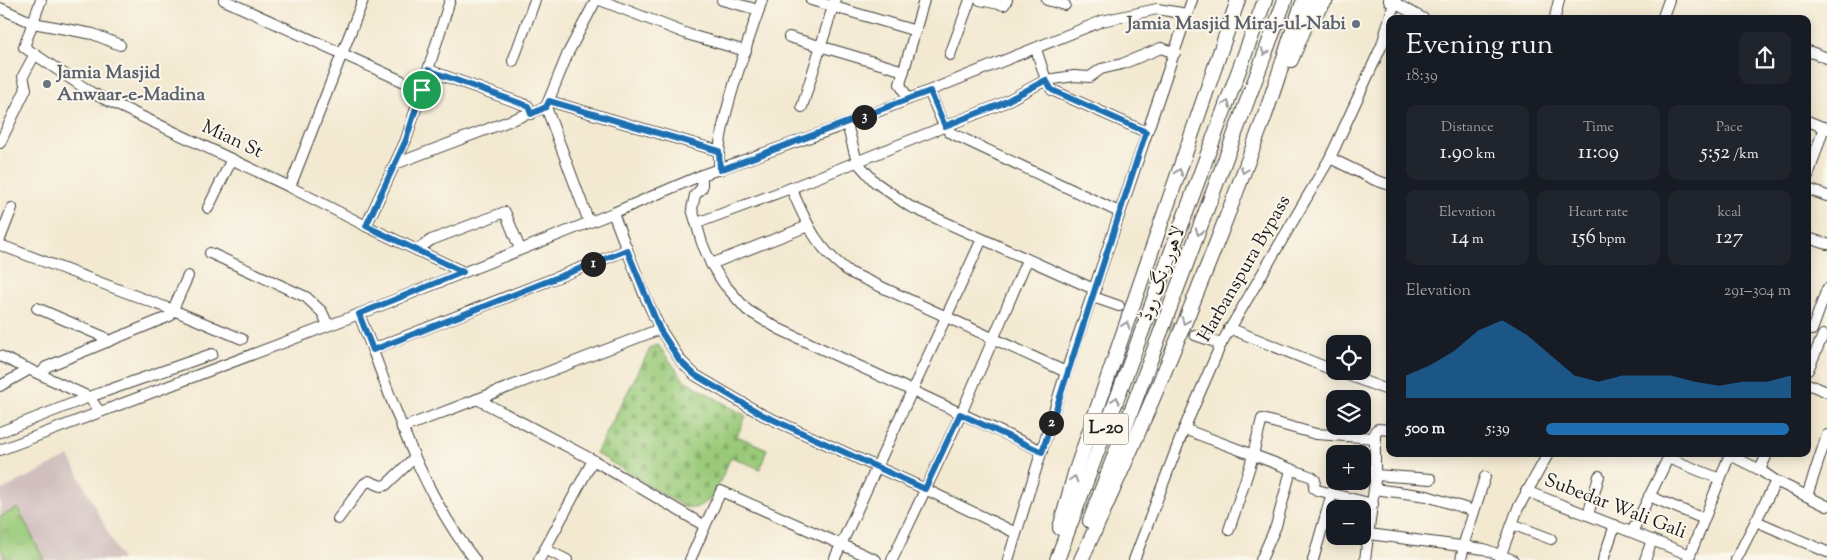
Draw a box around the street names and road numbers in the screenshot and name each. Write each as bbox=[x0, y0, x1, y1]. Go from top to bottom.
street label: Mian St bbox=[197, 114, 267, 166]
street label: Harbanspura Bypass bbox=[1192, 191, 1298, 347]
street label: لاہور رنگ روڈ bbox=[1132, 222, 1193, 325]
road number: L-20 bbox=[1084, 414, 1128, 444]
street label: Subedar Wali Gali bbox=[1540, 467, 1690, 547]

